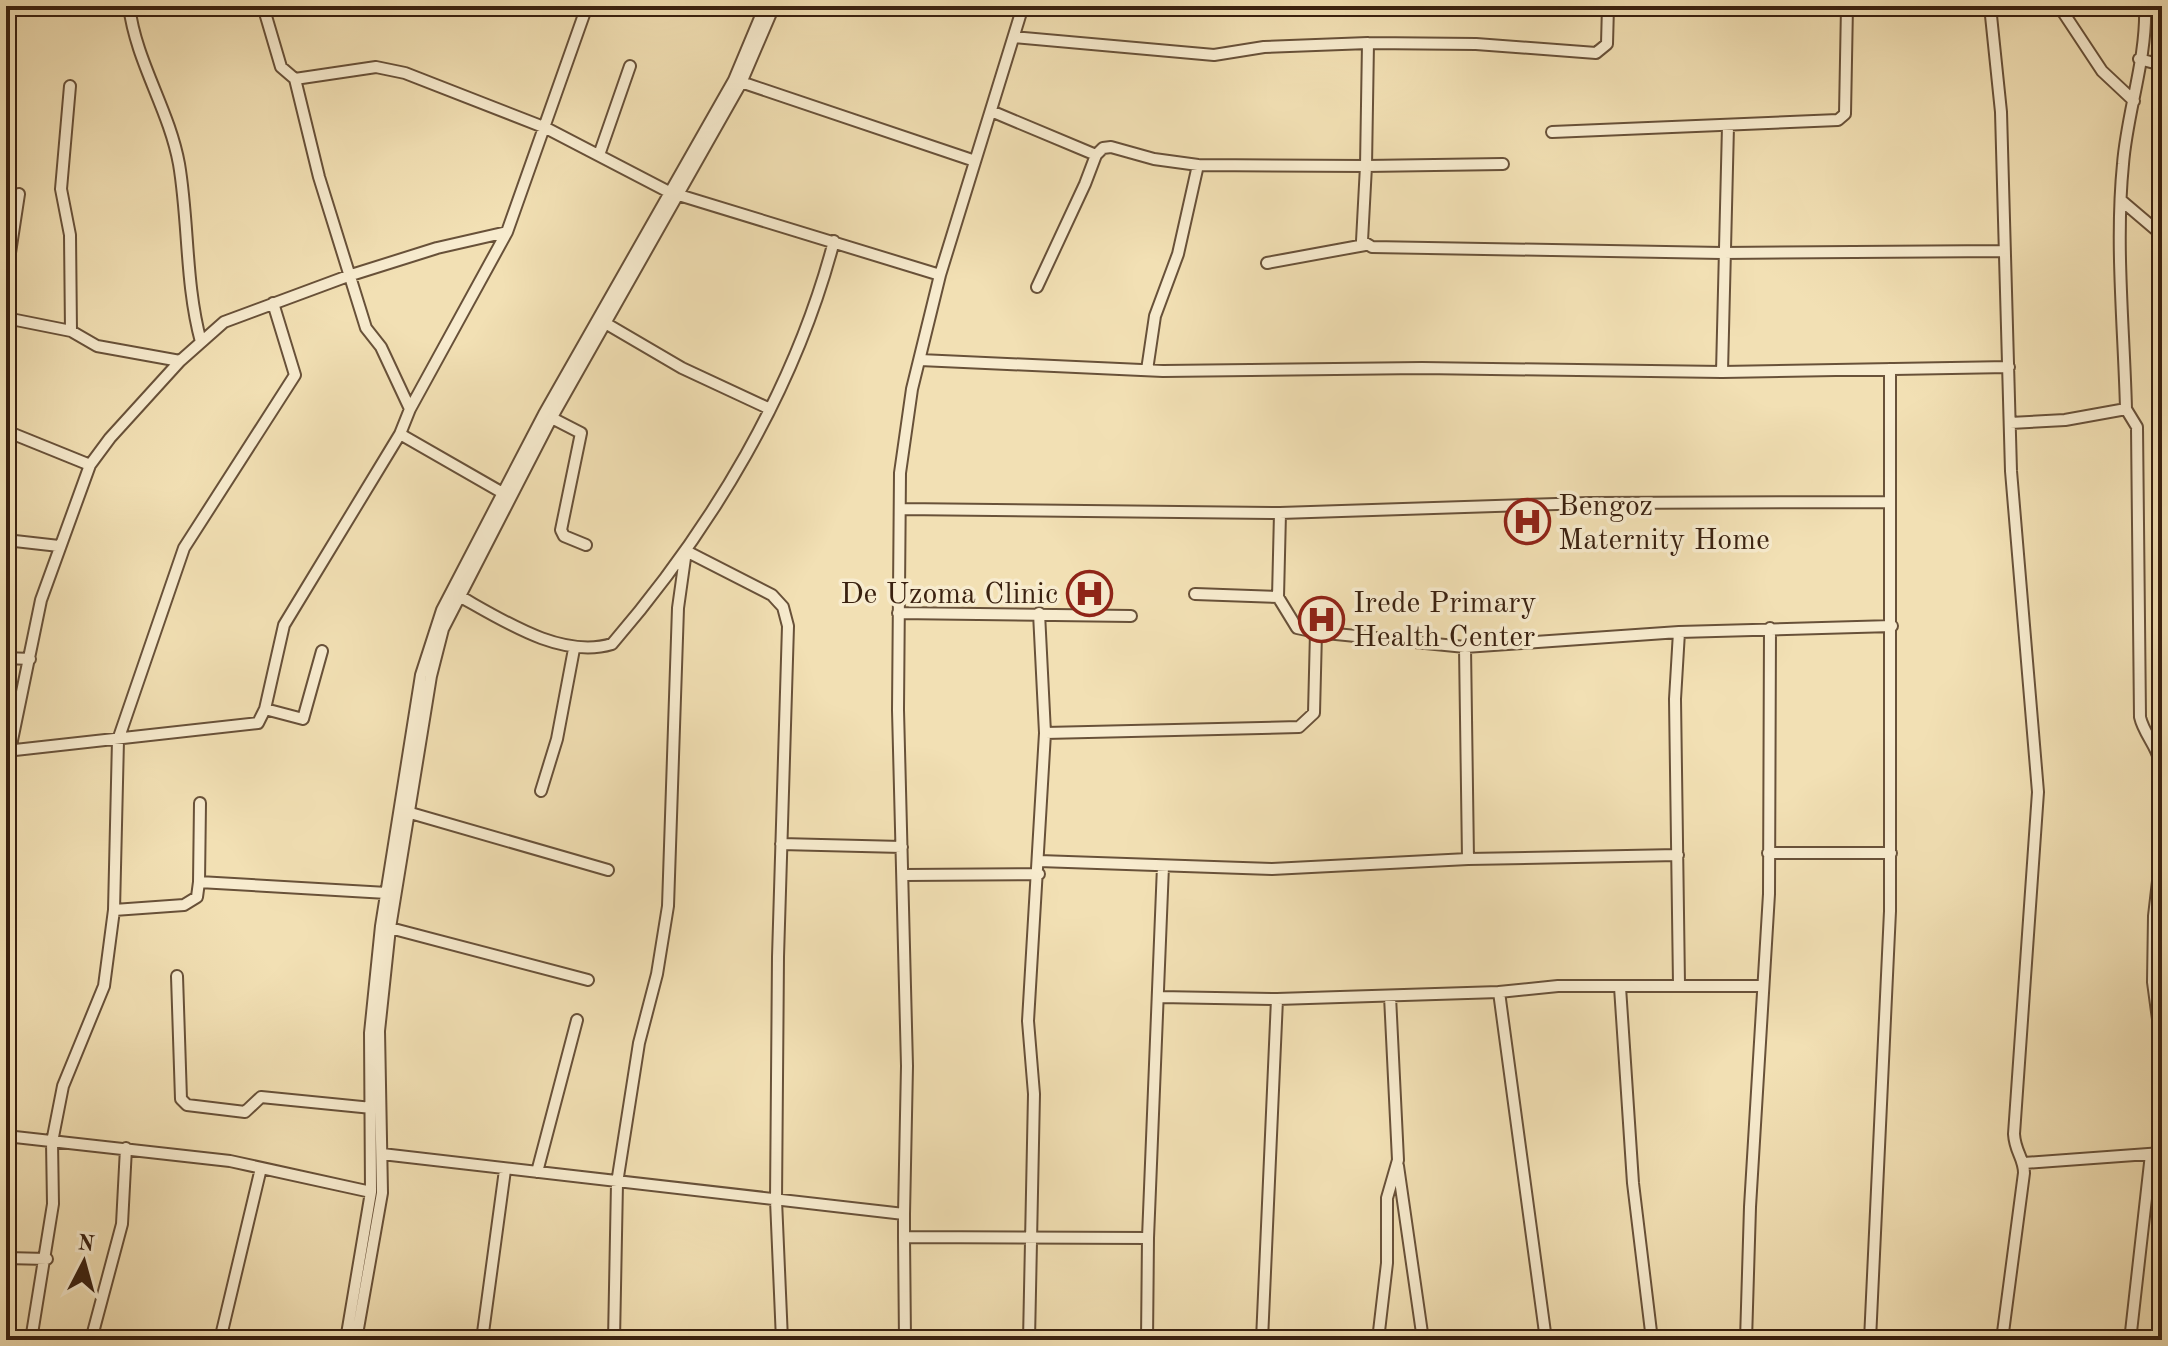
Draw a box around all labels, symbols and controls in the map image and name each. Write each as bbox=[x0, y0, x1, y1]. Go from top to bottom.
place label: Bengoz Maternity Home bbox=[1558, 492, 1770, 556]
hospital icon: Bengoz Maternity Home bbox=[1503, 498, 1551, 546]
hospital icon: De Uzoma Clinic bbox=[1065, 569, 1113, 617]
place label: De Uzoma Clinic bbox=[840, 580, 1058, 610]
place label: Irede Primary Health Center bbox=[1353, 589, 1537, 653]
hospital icon: Irede Primary Health Center bbox=[1298, 595, 1346, 643]
north arrow bbox=[44, 1222, 124, 1302]
text: N bbox=[76, 1232, 96, 1256]

